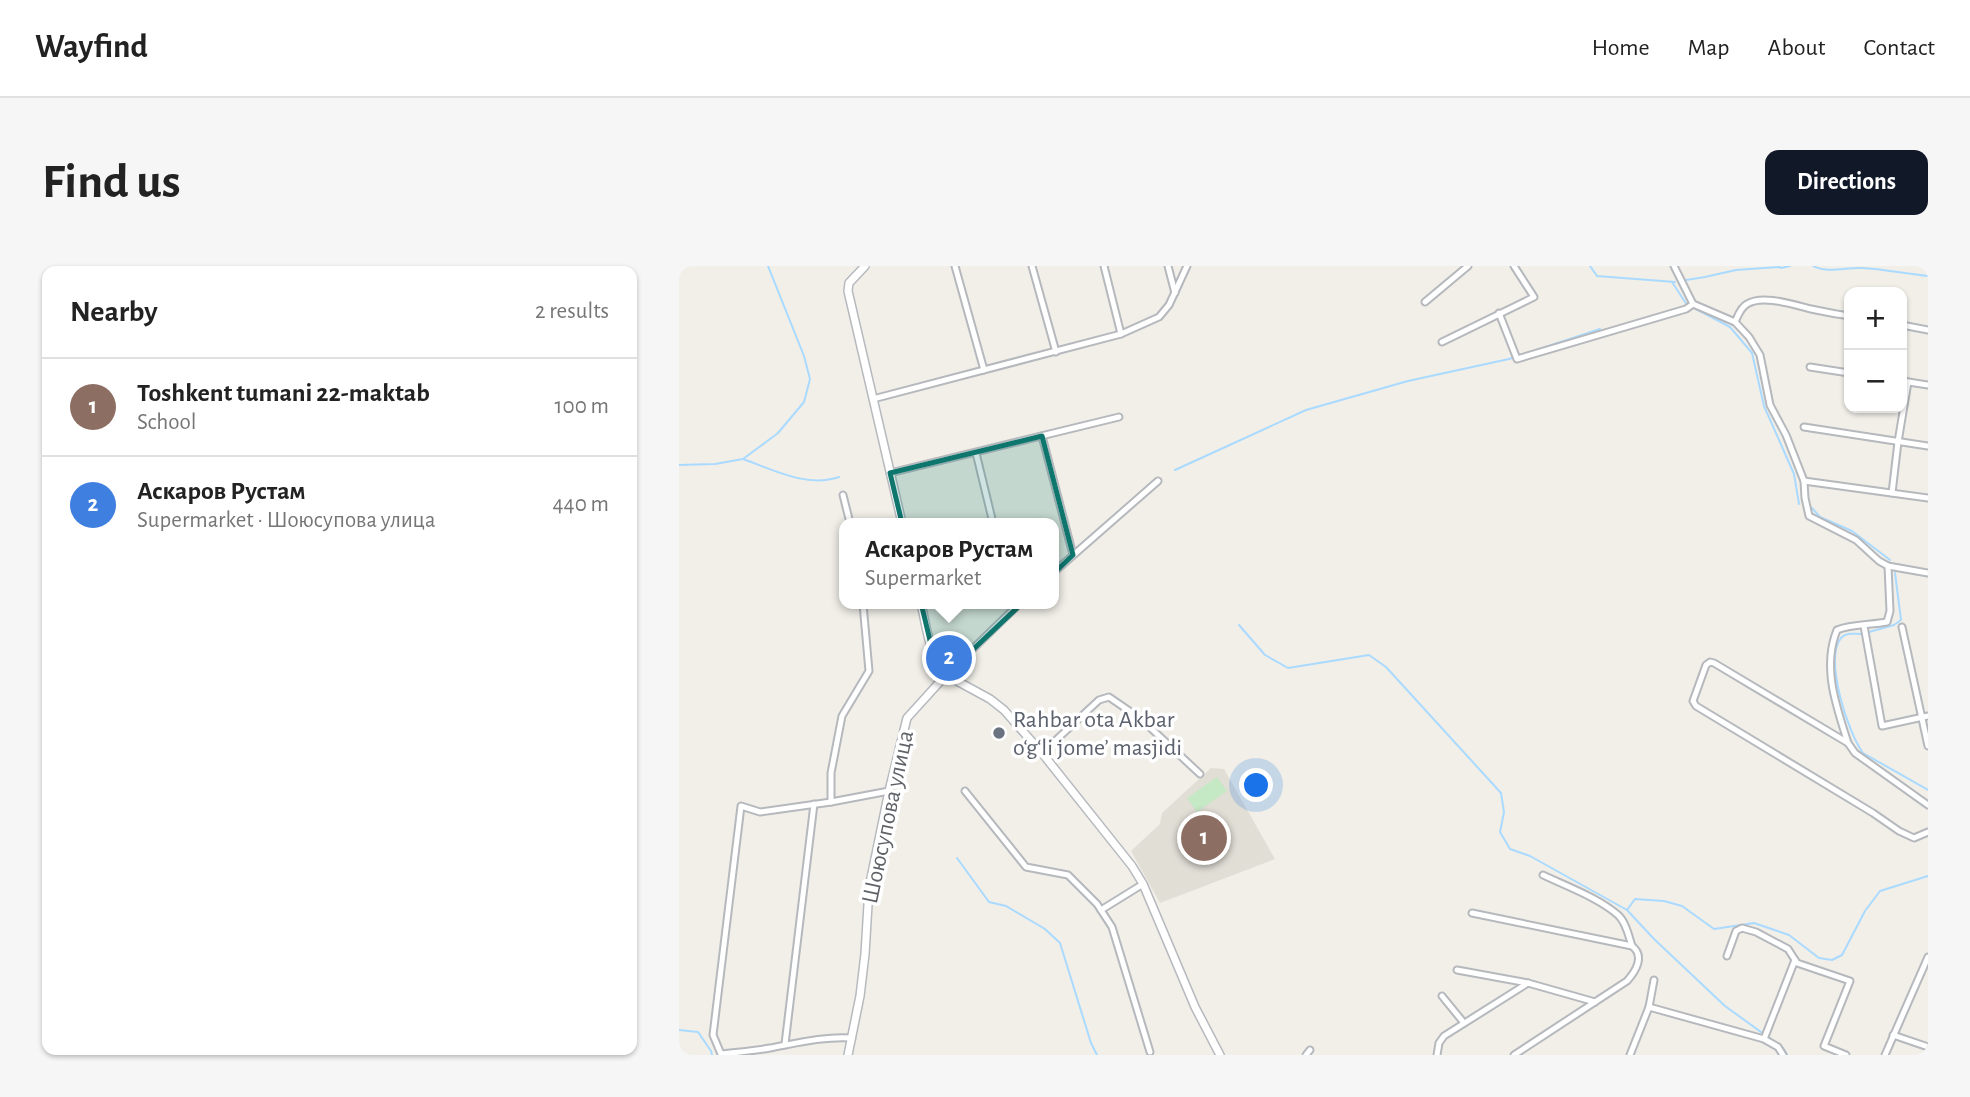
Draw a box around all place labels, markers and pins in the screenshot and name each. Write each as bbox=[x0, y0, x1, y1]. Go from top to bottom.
pin: 2 bbox=[926, 632, 972, 684]
place label: Rahbar ota Akbar o‘g‘li jome’ masjidi bbox=[1013, 708, 1182, 760]
marker: Rahbar ota Akbar o‘g‘li jome’ masjidi bbox=[991, 725, 1007, 741]
pin: 1 bbox=[1181, 812, 1227, 864]

